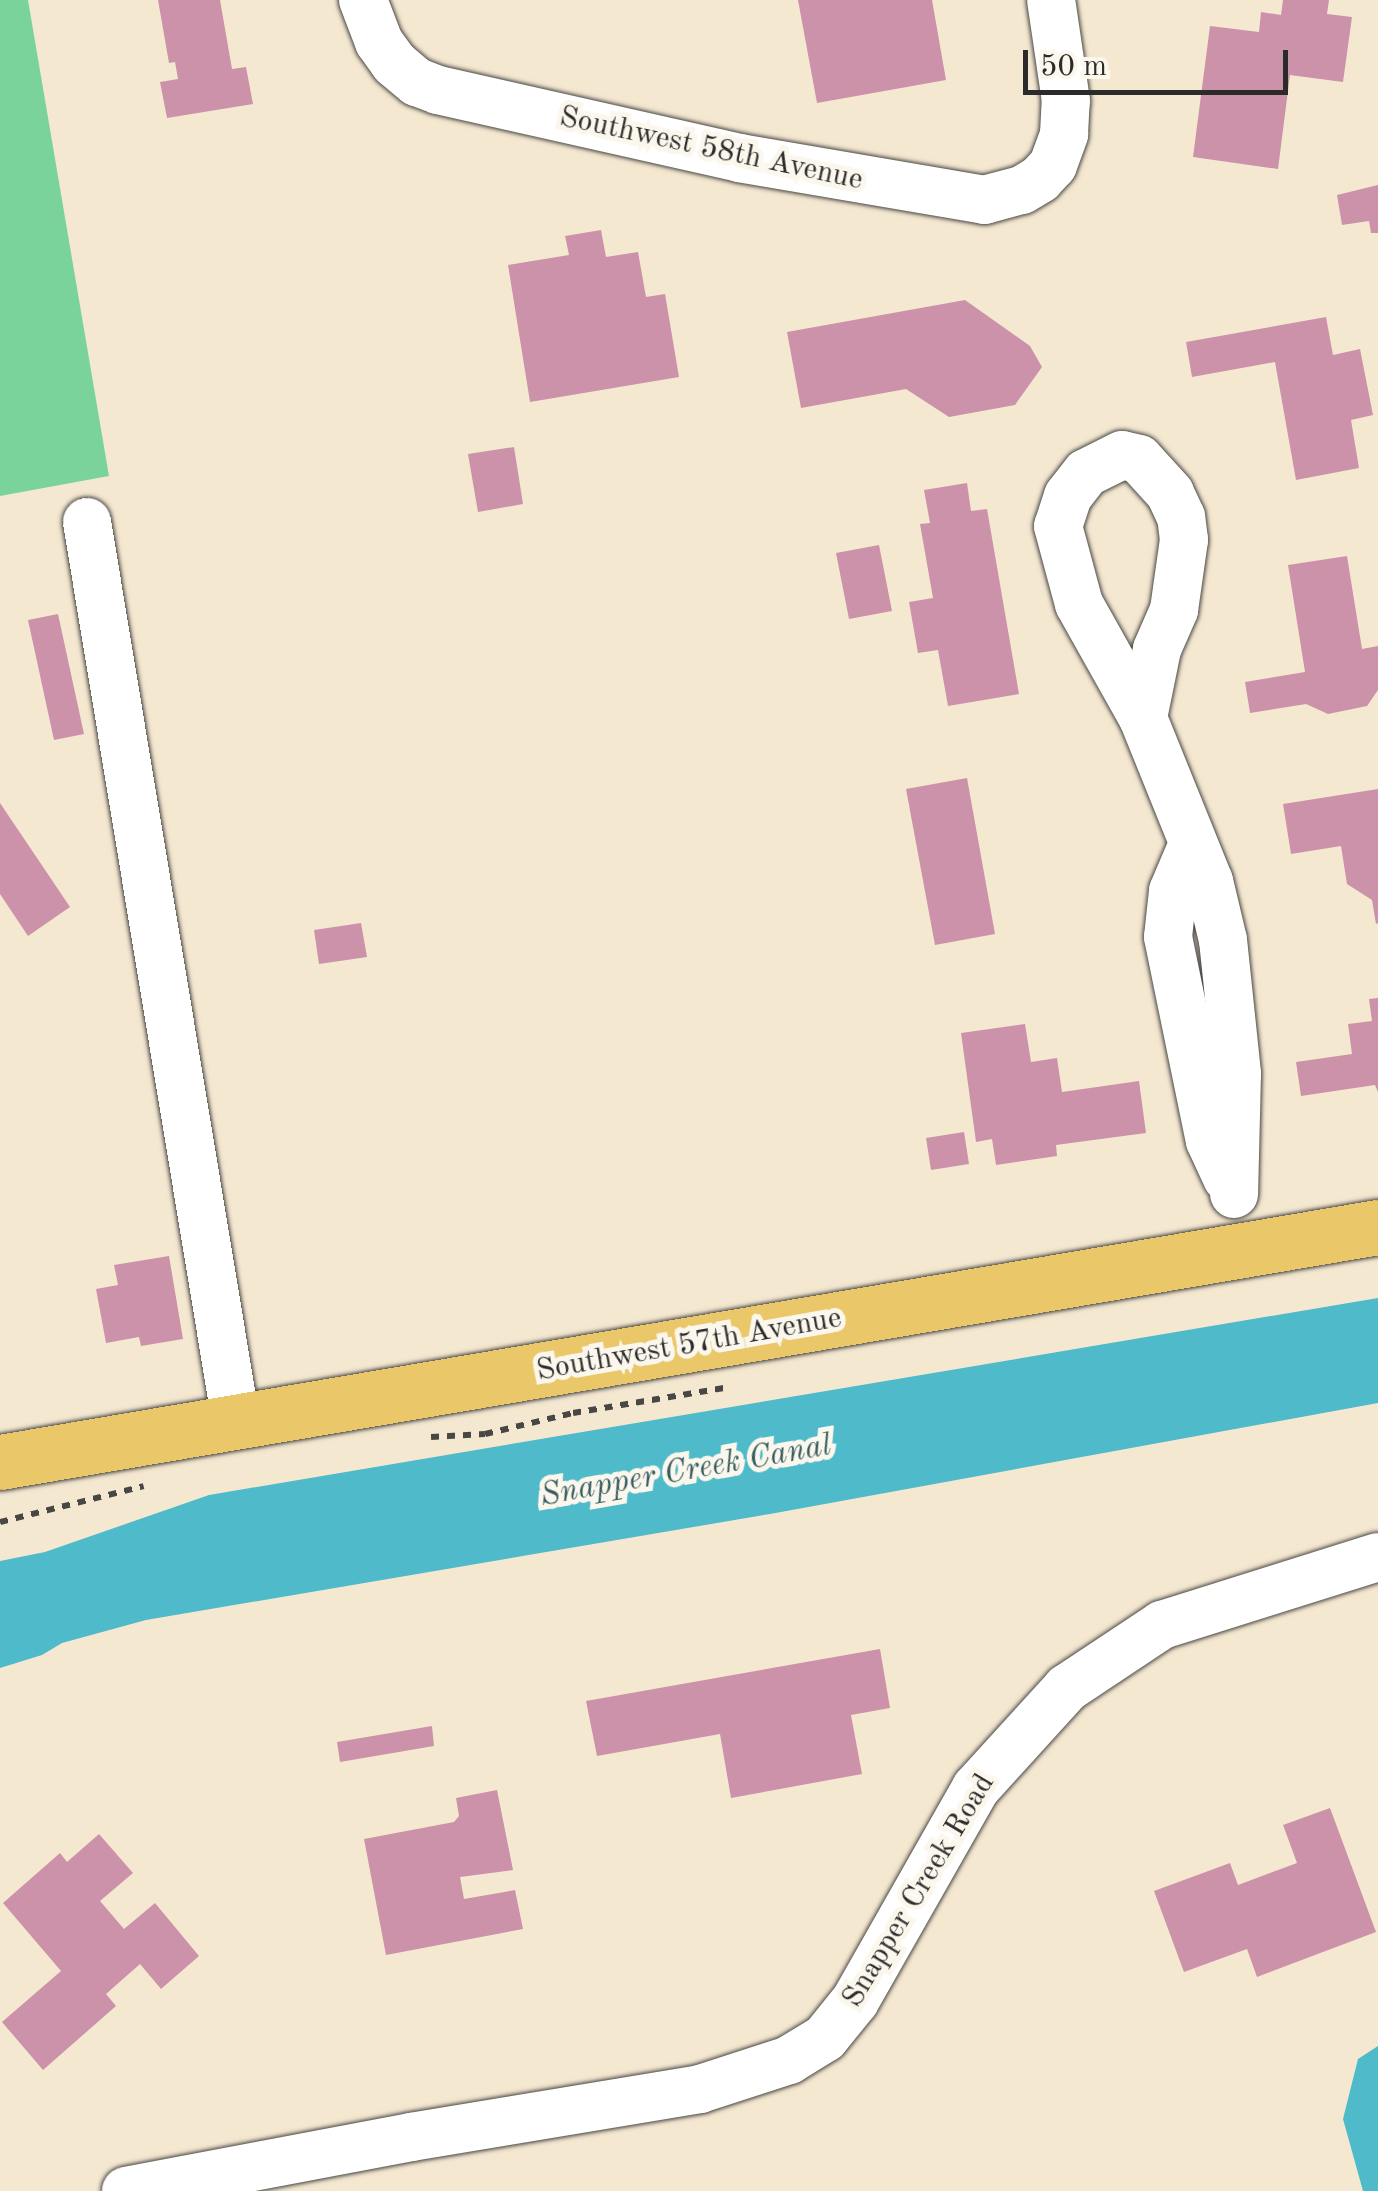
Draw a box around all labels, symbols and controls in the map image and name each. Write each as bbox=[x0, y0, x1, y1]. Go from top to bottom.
scale bar bbox=[1028, 30, 1293, 92]
text: 50 m bbox=[1040, 52, 1107, 82]
street label: Southwest 58th Avenue bbox=[556, 99, 866, 199]
street label: Southwest 57th Avenue bbox=[534, 1300, 844, 1390]
water label: Snapper Creek Canal bbox=[537, 1427, 835, 1517]
street label: Snapper Creek Road bbox=[835, 1768, 1003, 2014]

